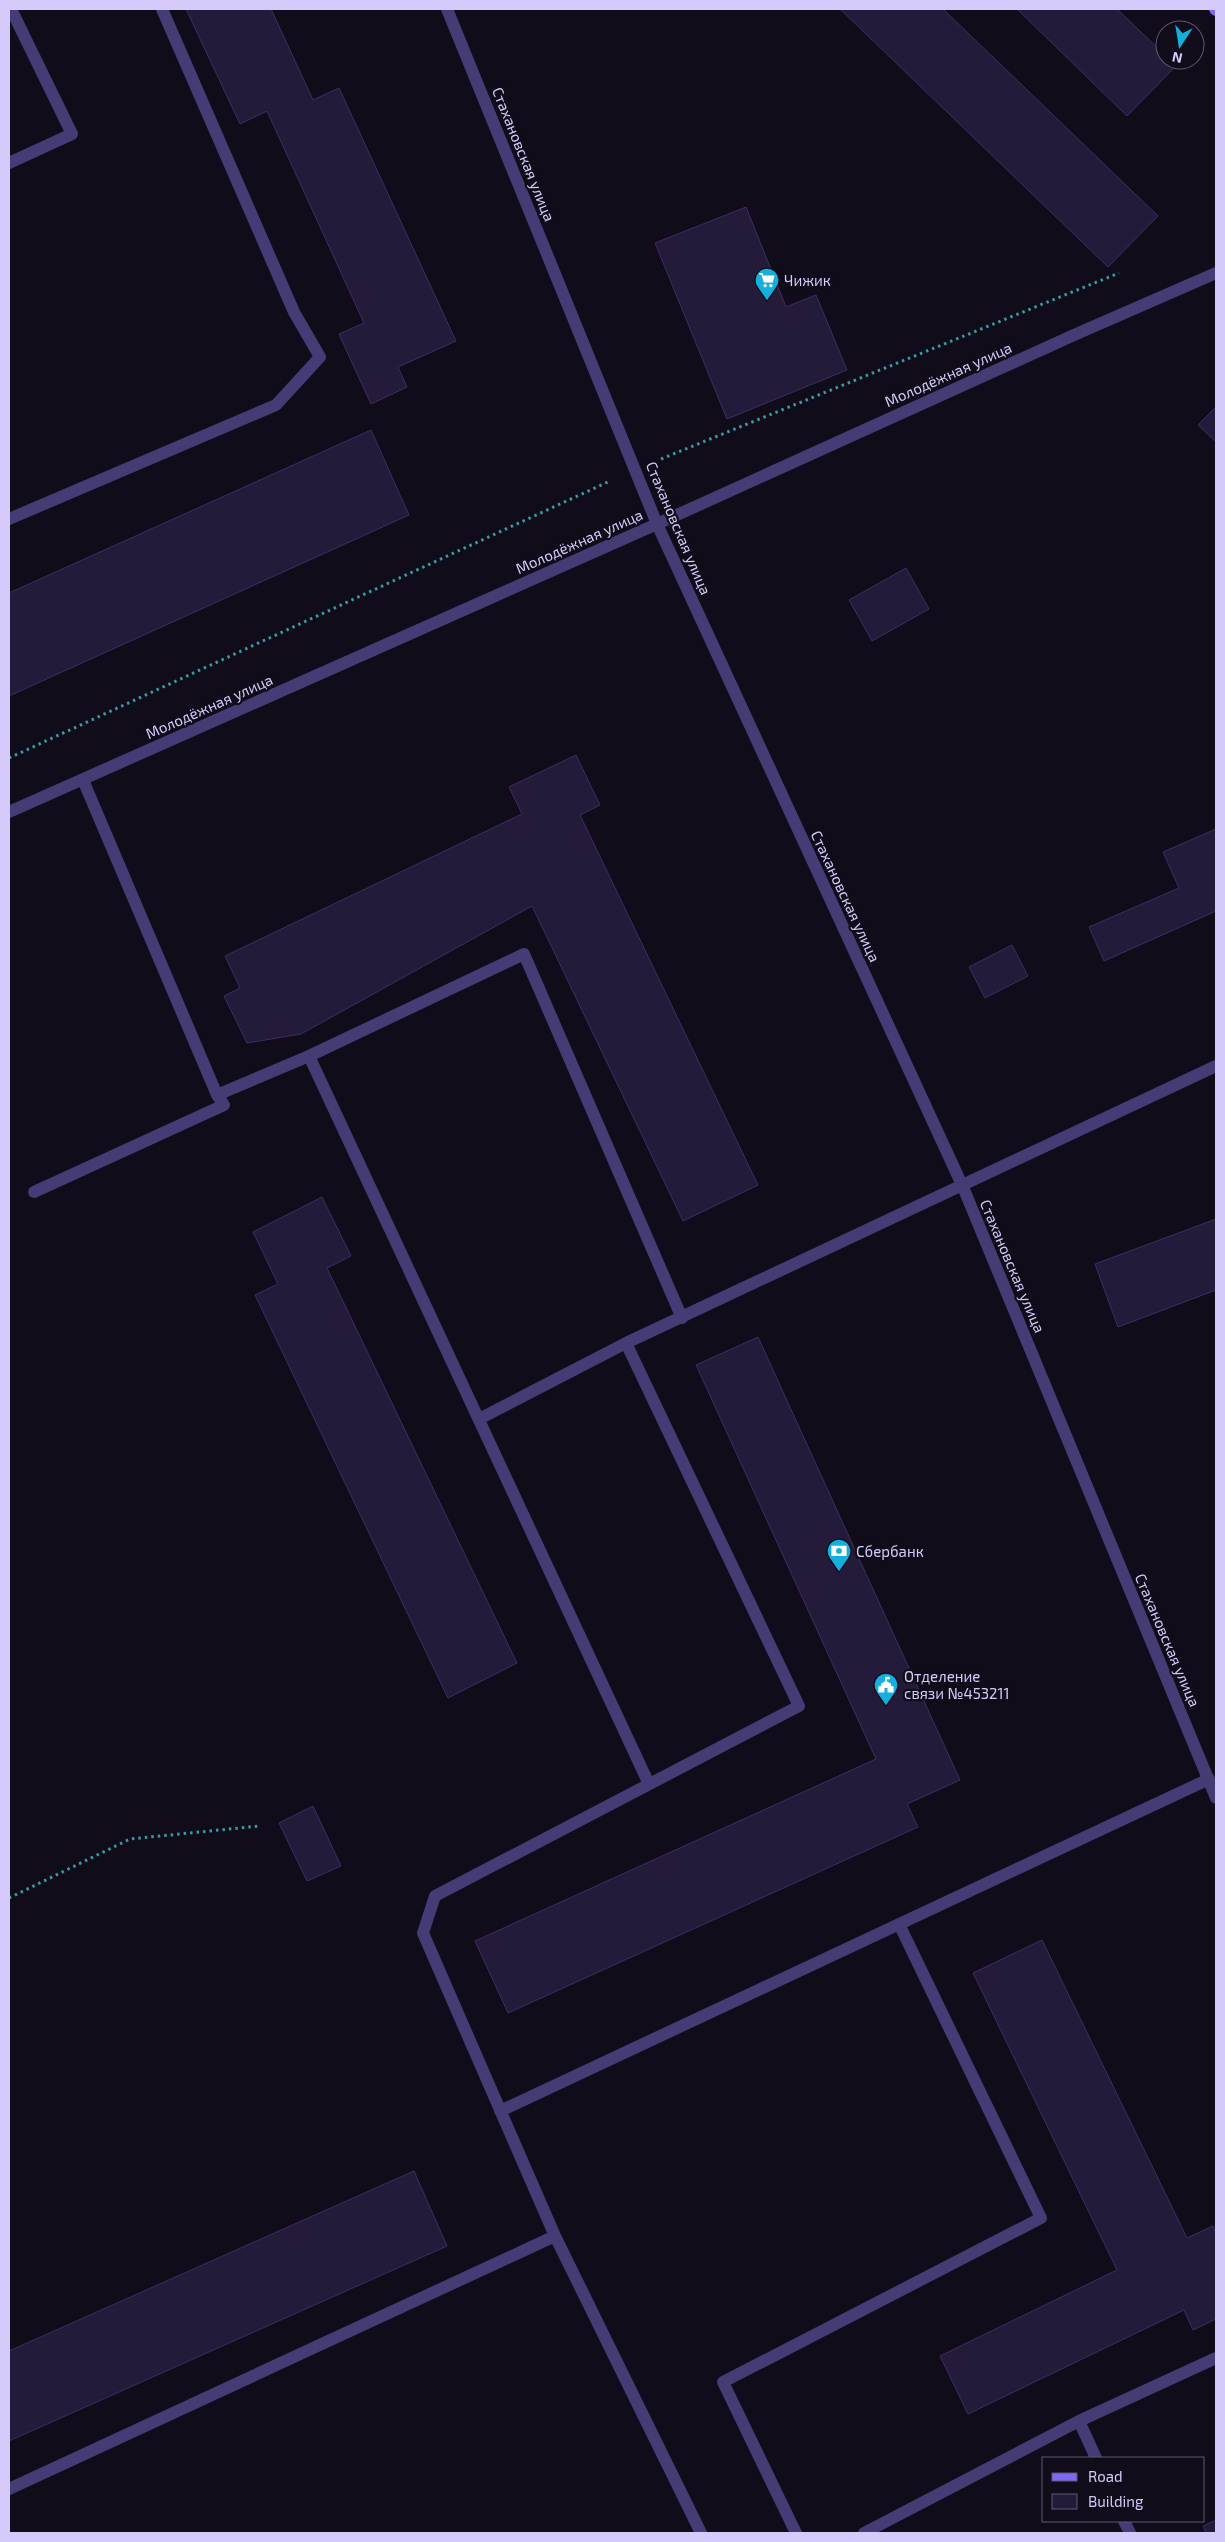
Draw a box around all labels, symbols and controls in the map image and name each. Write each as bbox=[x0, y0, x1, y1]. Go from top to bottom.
north arrow bbox=[1155, 20, 1205, 70]
text: N bbox=[1170, 49, 1184, 68]
street label: Стахановская улица bbox=[488, 84, 559, 224]
supermarket icon: Чижик bbox=[754, 267, 780, 301]
place label: Чижик bbox=[784, 271, 831, 289]
street label: Молодёжная улица bbox=[882, 338, 1015, 411]
street label: Стахановская улица bbox=[642, 459, 715, 598]
street label: Молодёжная улица bbox=[513, 505, 646, 578]
street label: Молодёжная улица bbox=[143, 670, 276, 743]
street label: Стахановская улица bbox=[807, 827, 884, 965]
street label: Стахановская улица bbox=[976, 1197, 1049, 1336]
bank icon: Сбербанк bbox=[826, 1538, 852, 1572]
place label: Сбербанк bbox=[856, 1542, 924, 1560]
street label: Стахановская улица bbox=[1131, 1571, 1204, 1710]
place label: Отделение связи №453211 bbox=[904, 1667, 1009, 1702]
public building icon: Отделение связи №453211 bbox=[873, 1672, 899, 1706]
legend bbox=[1042, 2457, 1205, 2522]
text: Road bbox=[1088, 2467, 1123, 2485]
text: Building bbox=[1088, 2492, 1144, 2510]

